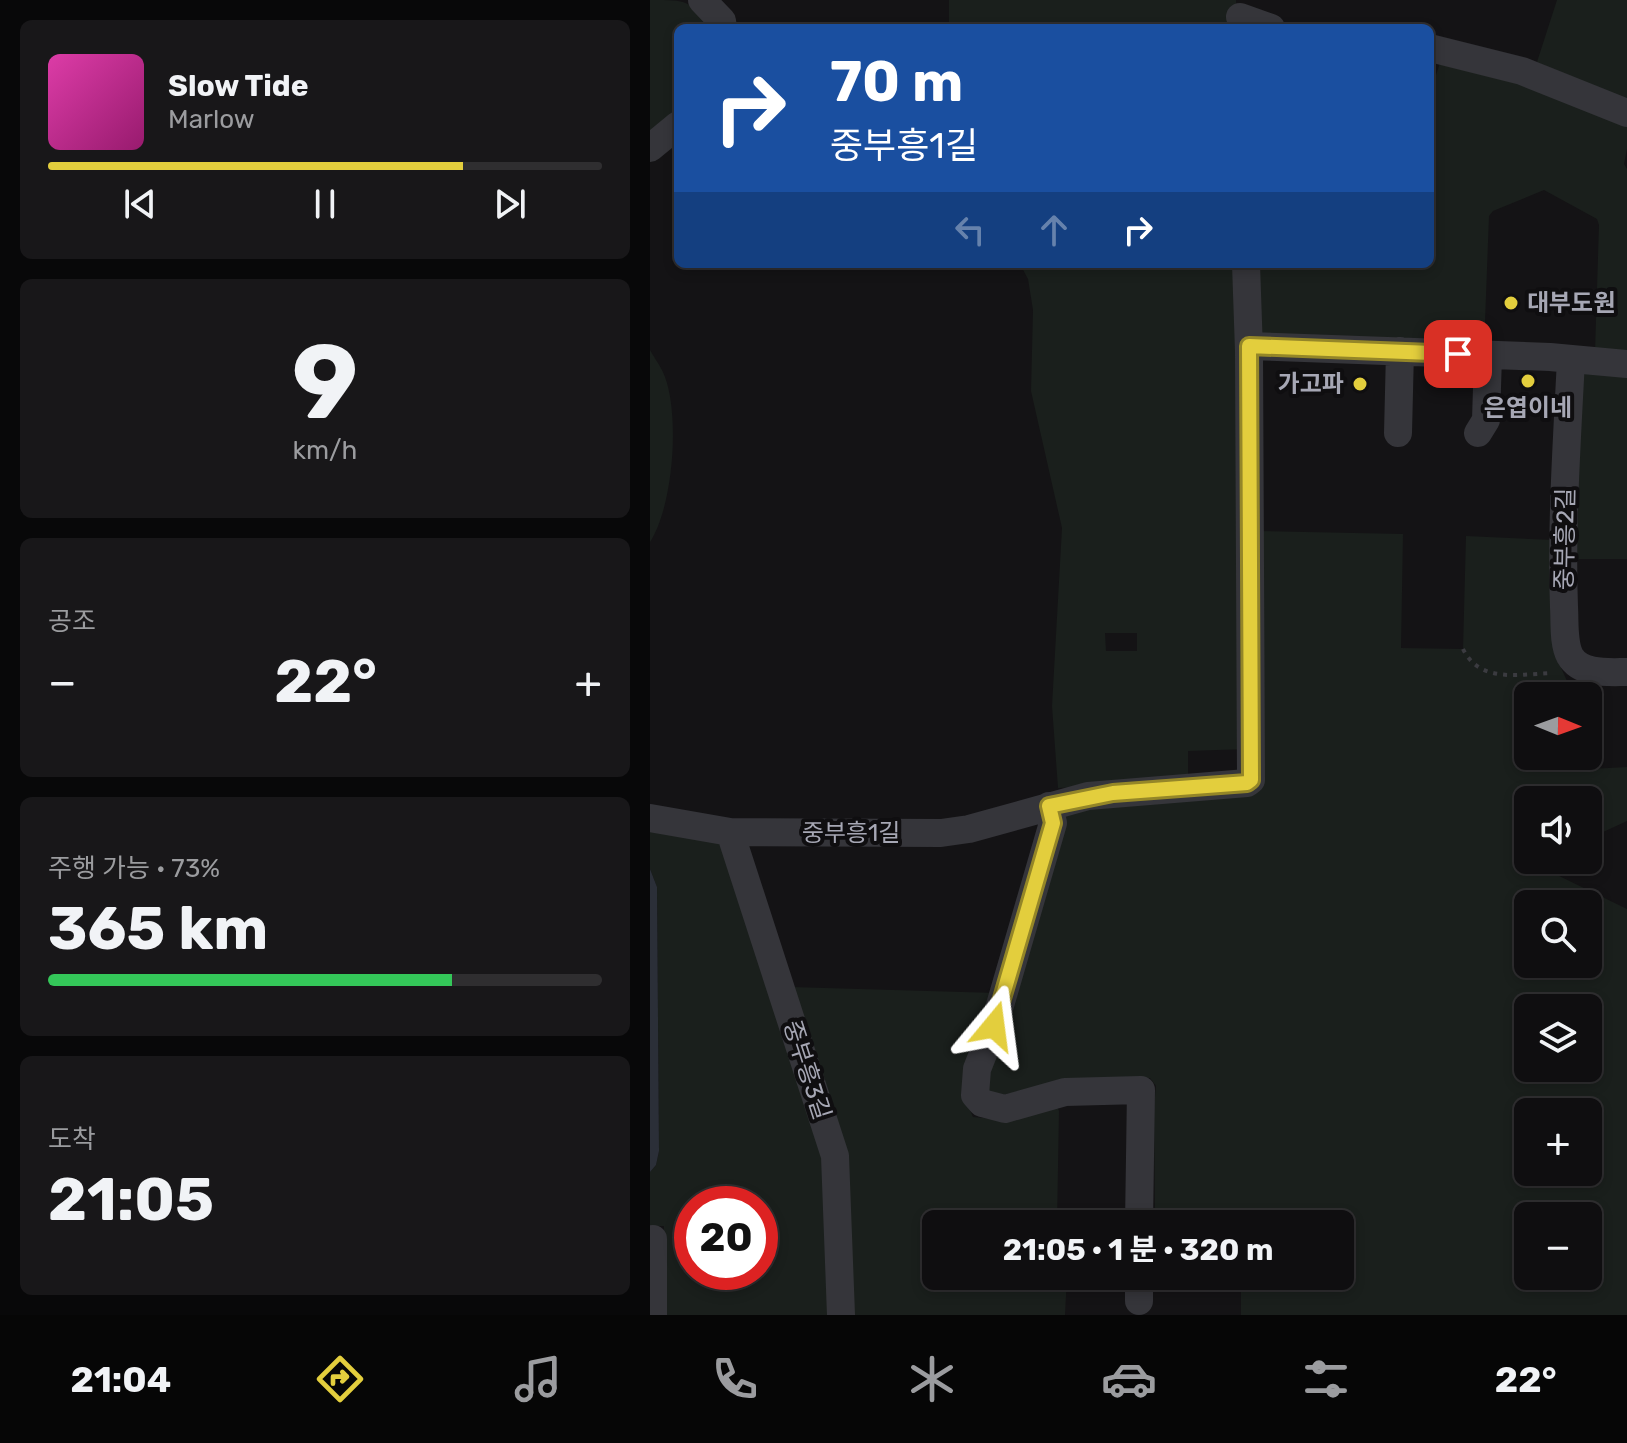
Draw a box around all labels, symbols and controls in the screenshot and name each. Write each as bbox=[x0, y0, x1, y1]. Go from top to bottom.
text: 70 m bbox=[830, 49, 963, 115]
icon: right bbox=[698, 56, 802, 160]
text: Slow Tide bbox=[168, 68, 308, 104]
text: Marlow bbox=[168, 104, 255, 135]
text: 중부흥1길 bbox=[830, 124, 978, 167]
icon: previous bbox=[118, 182, 162, 226]
icon: pause bbox=[303, 182, 347, 226]
icon: next bbox=[488, 182, 532, 226]
icon: left bbox=[948, 208, 992, 252]
icon: ahead bbox=[1032, 208, 1076, 252]
icon: right bbox=[1116, 208, 1160, 252]
place label: 대부도원 bbox=[1527, 289, 1615, 317]
marker: 대부도원 bbox=[1502, 294, 1520, 312]
pin bbox=[1424, 320, 1492, 388]
text: 9 bbox=[292, 321, 358, 444]
icon: arrive bbox=[1436, 332, 1480, 376]
place label: 가고파 bbox=[1278, 370, 1344, 398]
marker: 은엽이네 bbox=[1519, 372, 1537, 390]
marker: 가고파 bbox=[1351, 375, 1369, 393]
place label: 은엽이네 bbox=[1484, 394, 1572, 422]
text: km/h bbox=[293, 435, 357, 466]
street label: 중부흥2길 bbox=[1550, 488, 1580, 590]
text: 공조 bbox=[48, 606, 96, 637]
text: 22° bbox=[274, 646, 377, 717]
text: − bbox=[48, 656, 77, 708]
text: + bbox=[575, 656, 602, 708]
north arrow bbox=[1514, 682, 1602, 770]
map controls bbox=[1514, 682, 1602, 1290]
button: sound bbox=[1514, 786, 1602, 874]
street label: 중부흥1길 bbox=[802, 819, 900, 847]
text: 주행 가능 · 73% bbox=[48, 853, 220, 884]
button: search bbox=[1514, 890, 1602, 978]
text: 365 km bbox=[48, 893, 268, 964]
position arrow bbox=[952, 984, 1036, 1068]
button: layers bbox=[1514, 994, 1602, 1082]
street label: 중부흥3길 bbox=[778, 1017, 836, 1123]
button: + bbox=[1514, 1098, 1602, 1186]
text: 도착 bbox=[48, 1124, 96, 1155]
text: 21:05 bbox=[48, 1164, 214, 1235]
speed limit sign: 20 bbox=[674, 1186, 778, 1290]
button: − bbox=[1514, 1202, 1602, 1290]
text: 21:05 · 1 분 · 320 m bbox=[1003, 1232, 1273, 1268]
icon: directions bbox=[312, 1351, 368, 1407]
icon: music bbox=[510, 1351, 566, 1407]
icon: phone bbox=[707, 1351, 763, 1407]
icon: climate bbox=[904, 1351, 960, 1407]
icon: car bbox=[1101, 1351, 1157, 1407]
icon: filters bbox=[1298, 1351, 1354, 1407]
text: 21:04 bbox=[71, 1358, 171, 1401]
text: 22° bbox=[1495, 1358, 1556, 1401]

